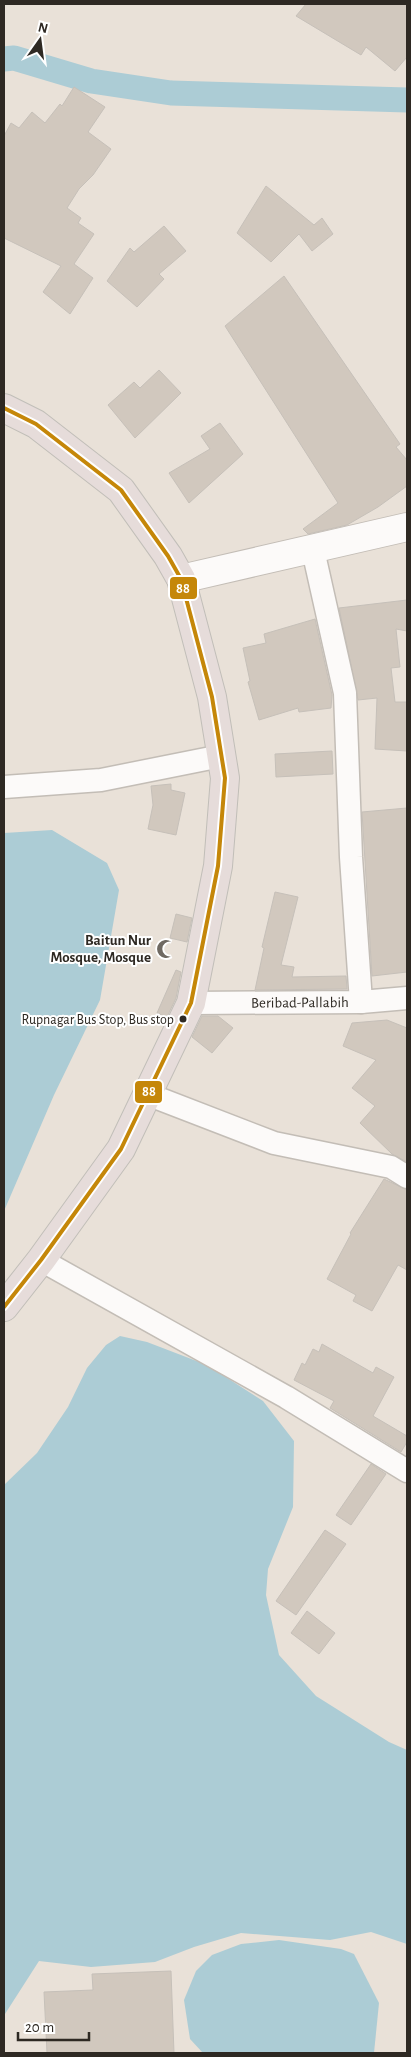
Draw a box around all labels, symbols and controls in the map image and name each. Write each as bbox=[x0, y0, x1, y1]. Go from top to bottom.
north arrow bbox=[15, 15, 65, 65]
text: N bbox=[36, 20, 49, 36]
line badge: 88 bbox=[169, 576, 198, 600]
text: 88 bbox=[176, 582, 190, 596]
place label: Baitun Nur Mosque, Mosque bbox=[50, 933, 152, 965]
mosque icon: Baitun Nur Mosque, Mosque bbox=[155, 938, 177, 960]
street label: Beribad-Pallabih bbox=[251, 995, 349, 1011]
place label: Rupnagar Bus Stop, Bus stop bbox=[21, 1013, 174, 1027]
marker: Rupnagar Bus Stop, Bus stop bbox=[178, 1014, 188, 1024]
line badge: 88 bbox=[134, 1080, 163, 1104]
text: 88 bbox=[142, 1085, 156, 1099]
scale bar bbox=[18, 2010, 89, 2042]
text: 20 m bbox=[25, 2020, 54, 2035]

